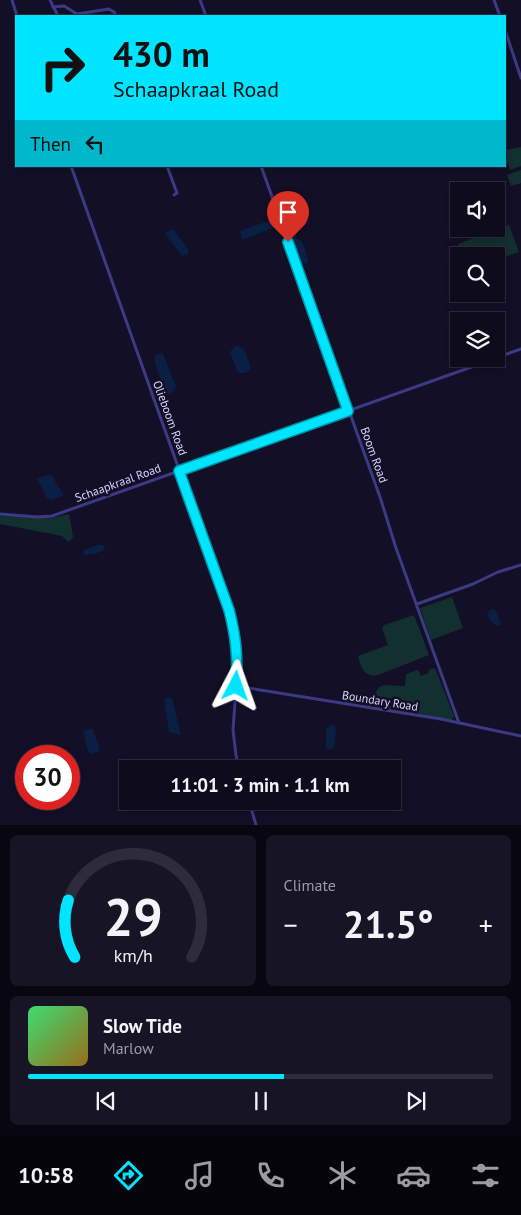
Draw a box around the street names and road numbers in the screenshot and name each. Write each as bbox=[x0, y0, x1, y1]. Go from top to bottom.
street label: Olieboom Road bbox=[150, 378, 191, 457]
street label: Boom Road bbox=[357, 425, 391, 485]
street label: Schaapkraal Road bbox=[73, 460, 163, 505]
street label: Boundary Road bbox=[341, 687, 419, 714]

